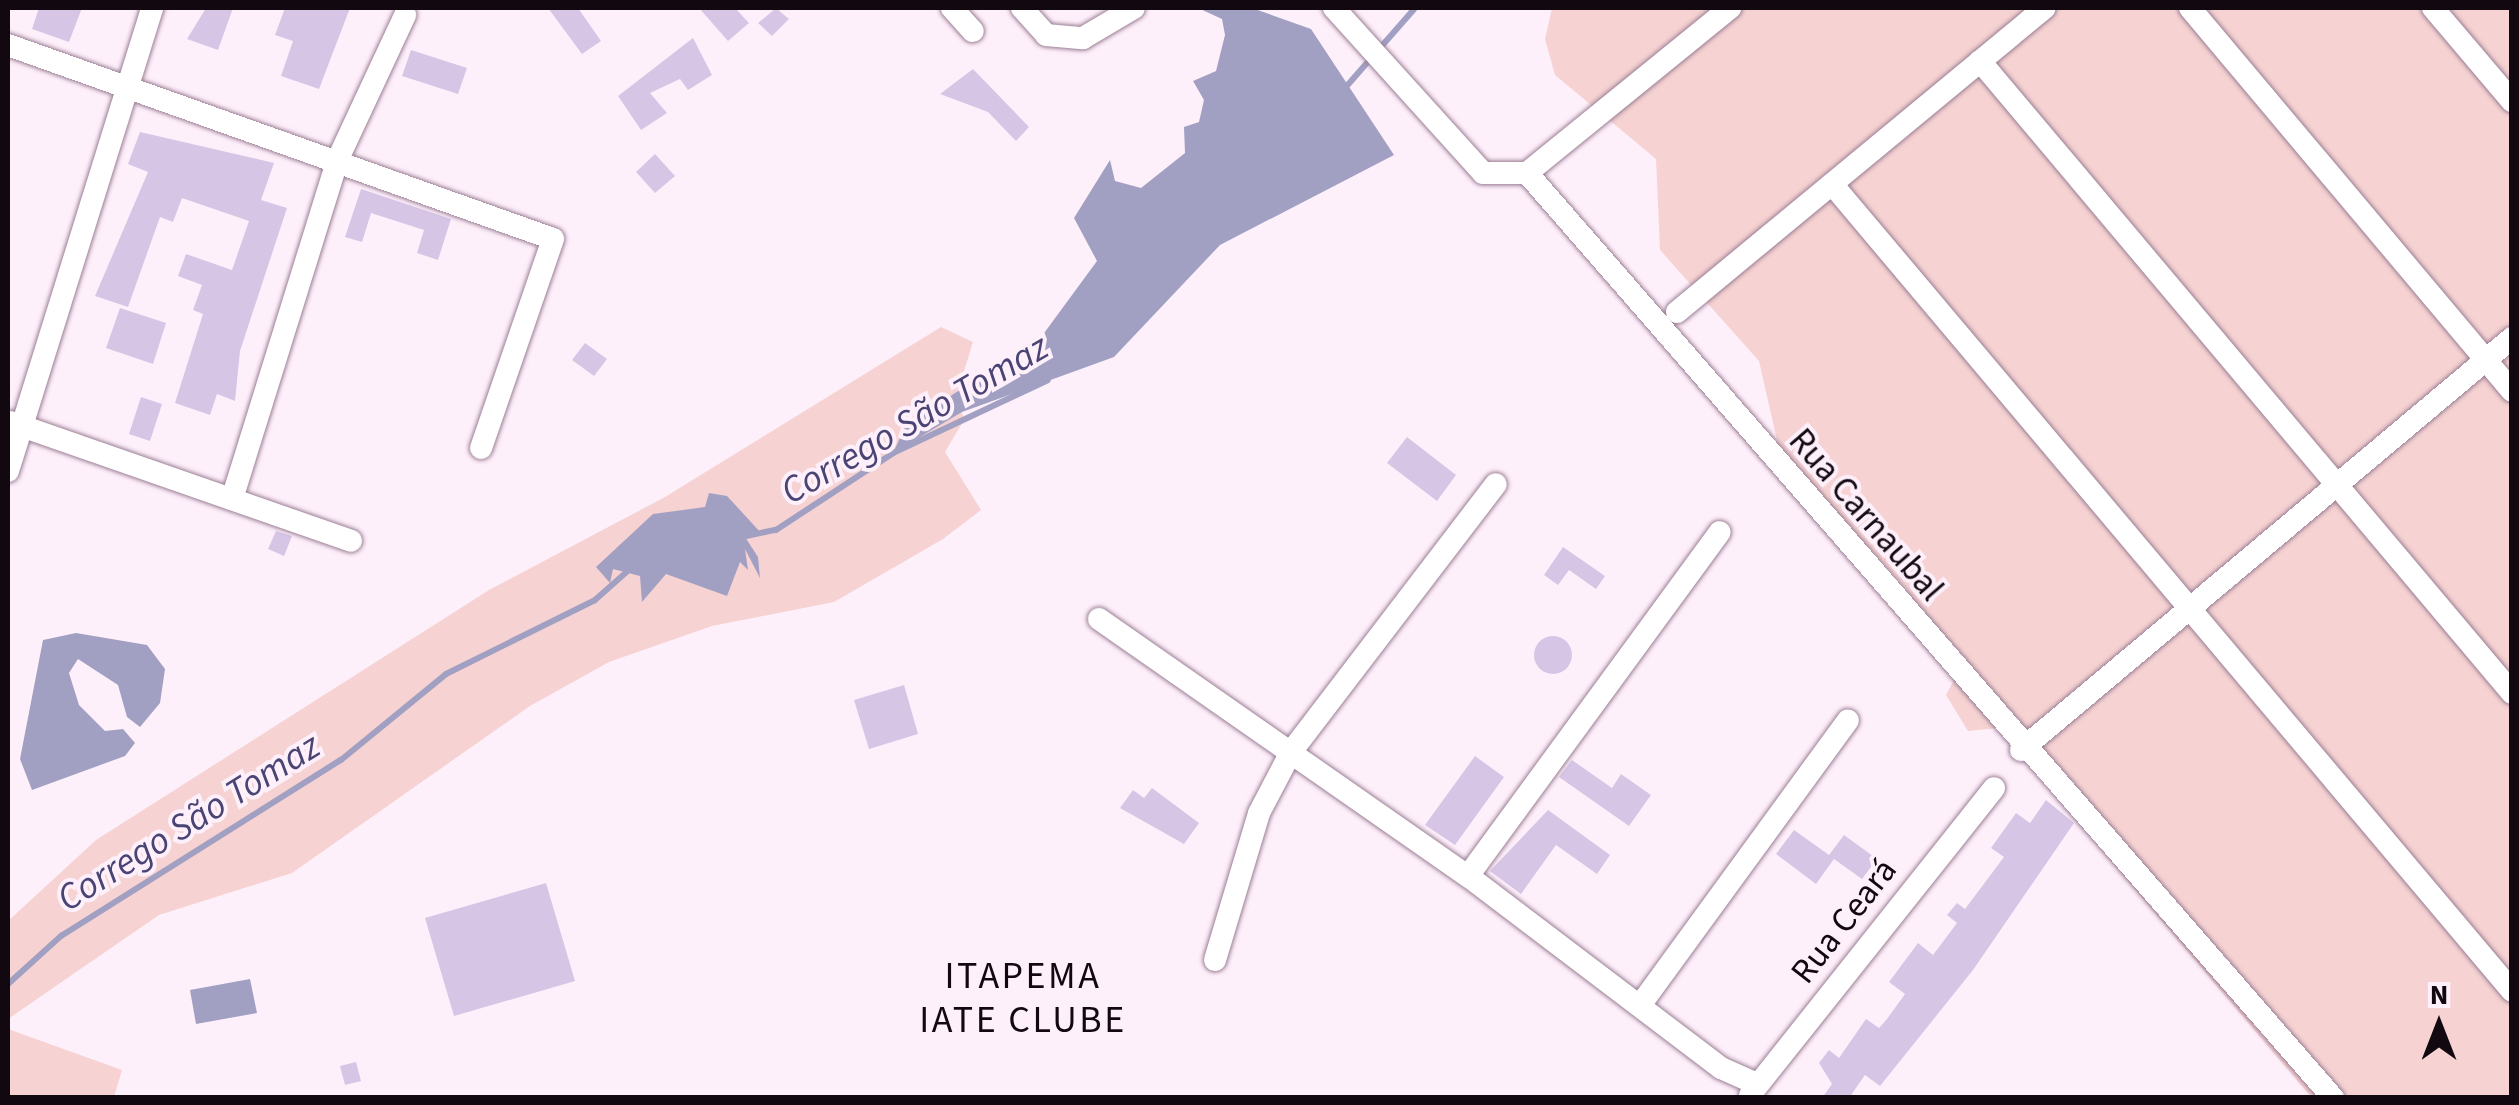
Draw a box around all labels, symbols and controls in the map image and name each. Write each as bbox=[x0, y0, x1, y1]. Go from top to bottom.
water label: Corrego São Tomaz bbox=[773, 325, 1057, 515]
street label: Rua Carnaubal bbox=[1780, 420, 1952, 610]
water label: Corrego São Tomaz bbox=[49, 724, 329, 922]
street label: Rua Ceará bbox=[1782, 850, 1906, 992]
district label: ITAPEMA IATE CLUBE bbox=[919, 954, 1127, 1044]
north arrow bbox=[2389, 975, 2489, 1075]
text: N bbox=[2430, 975, 2448, 1015]

